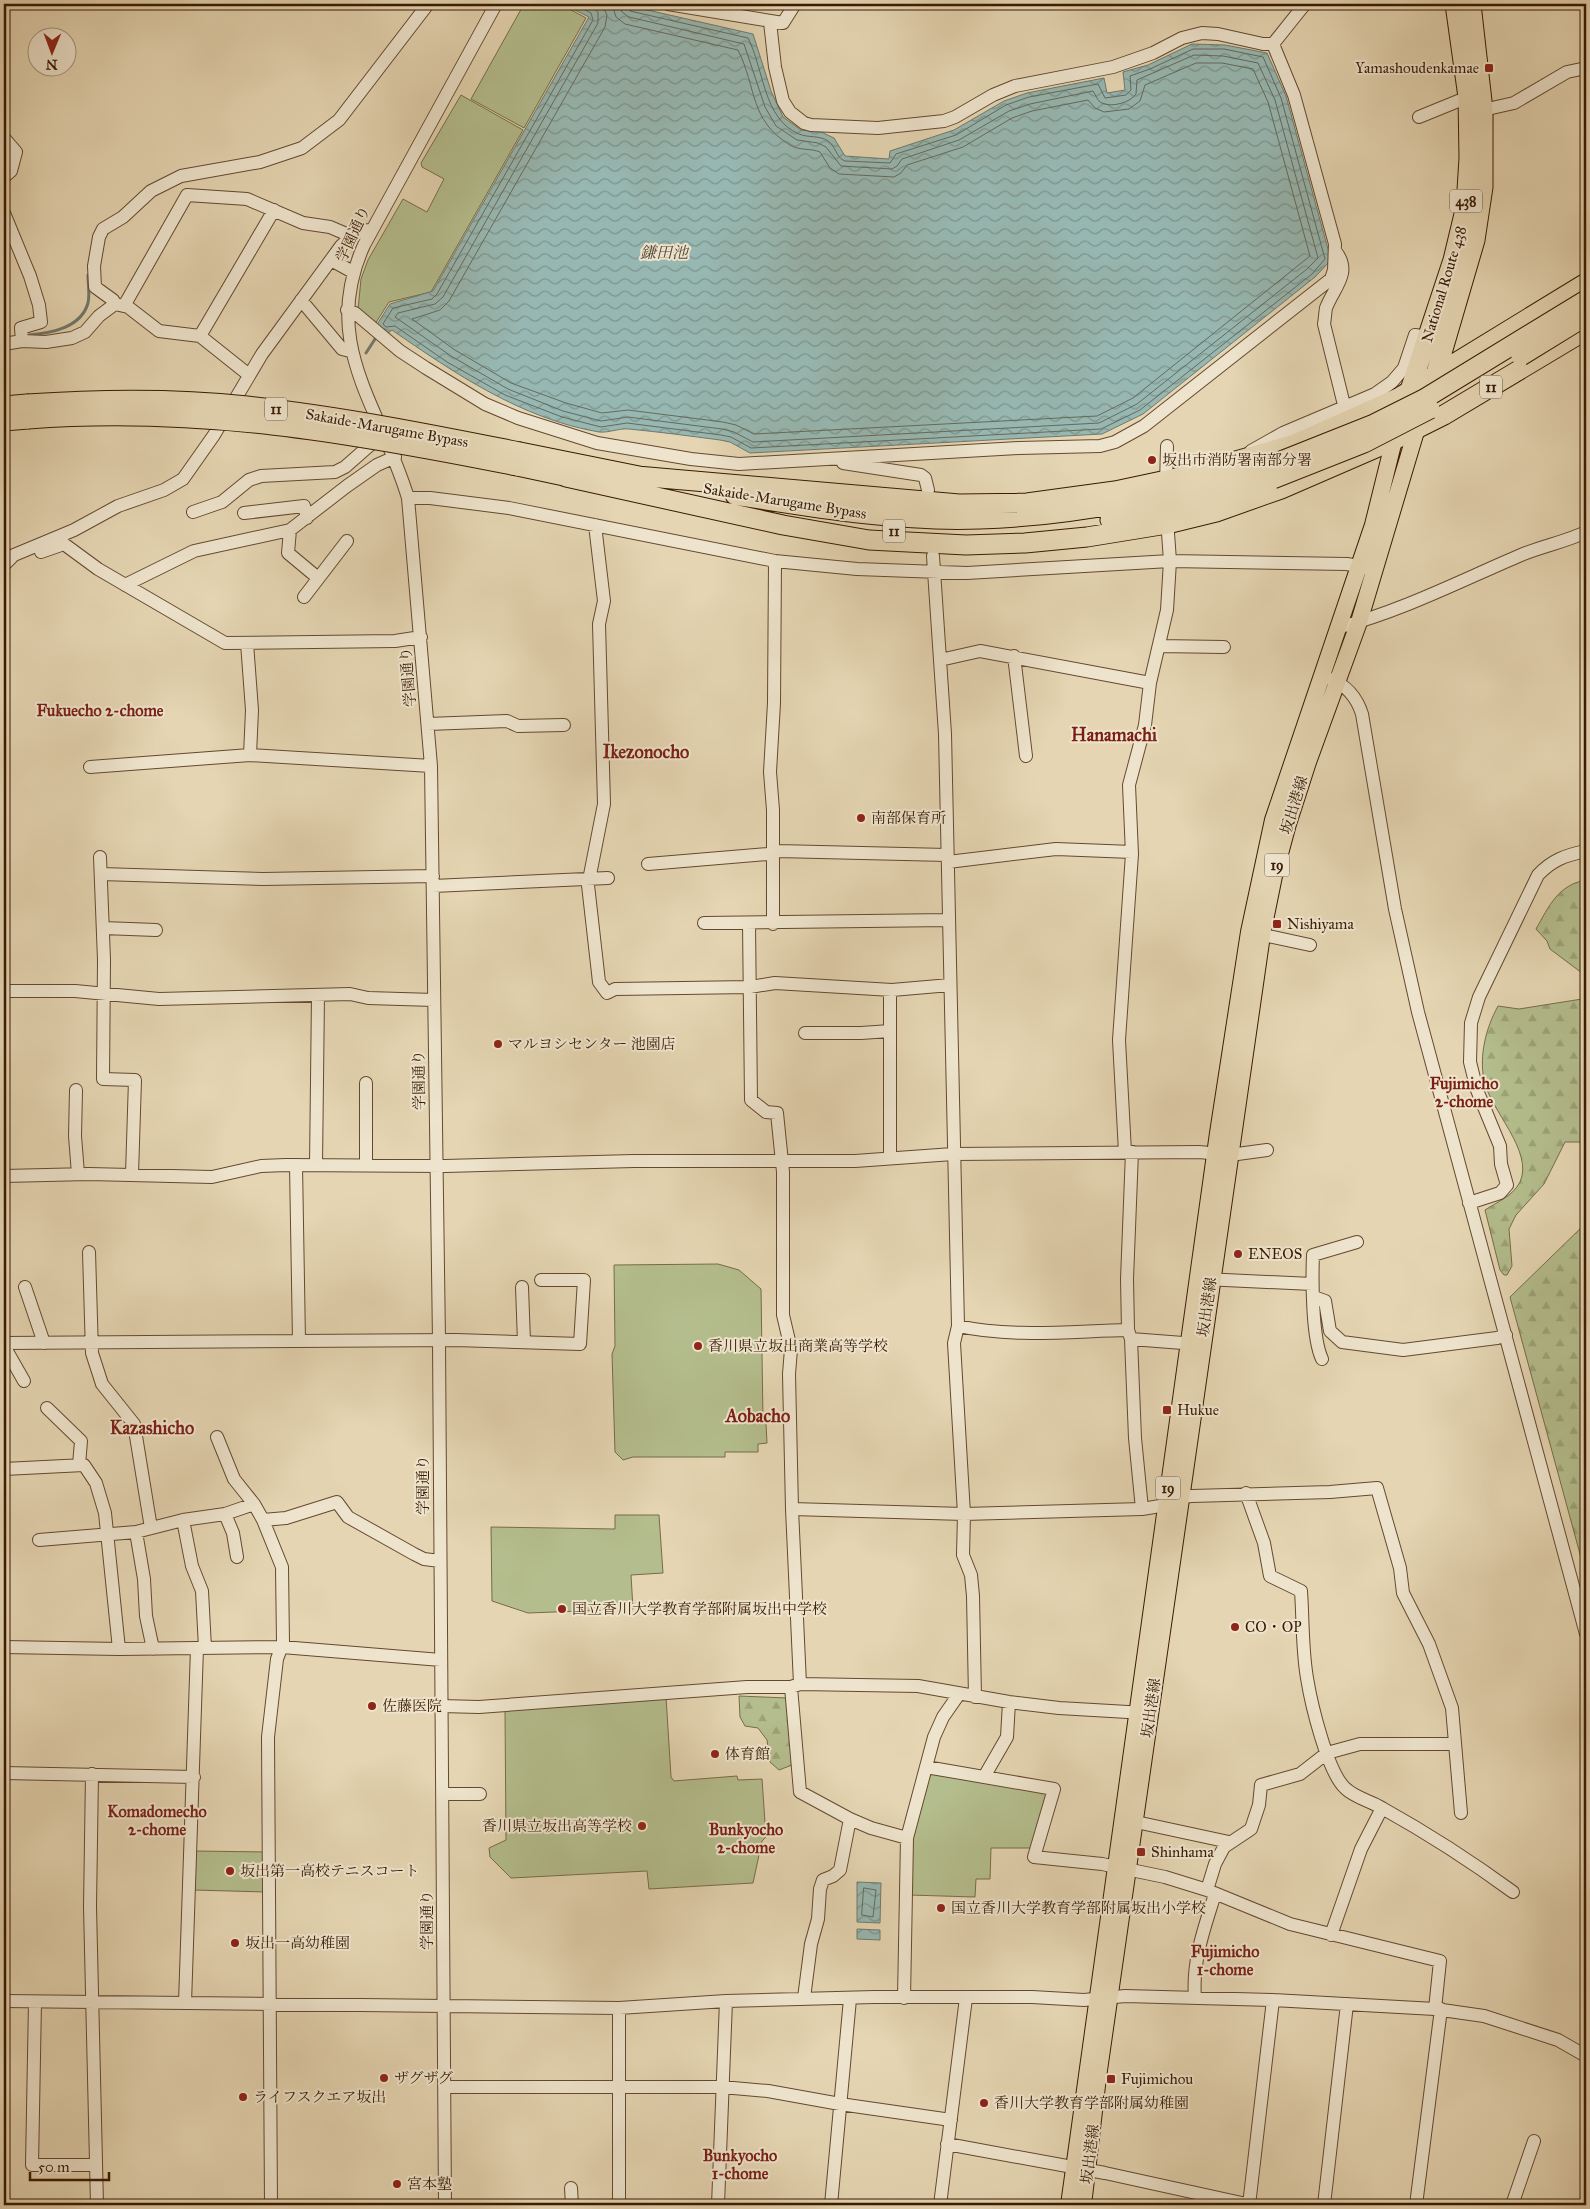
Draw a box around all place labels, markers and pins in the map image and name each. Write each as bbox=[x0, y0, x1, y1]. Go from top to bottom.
place label: Yamashoudenkamae bbox=[1355, 59, 1479, 77]
marker: Yamashoudenkamae bbox=[1483, 62, 1495, 74]
place label: 坂出市消防署南部分署 bbox=[1162, 451, 1312, 469]
marker: 坂出市消防署南部分署 bbox=[1146, 454, 1158, 466]
place label: 南部保育所 bbox=[871, 809, 946, 827]
marker: 南部保育所 bbox=[855, 812, 867, 824]
place label: Nishiyama bbox=[1287, 915, 1354, 933]
marker: Nishiyama bbox=[1271, 918, 1283, 930]
place label: マルヨシセンター 池園店 bbox=[508, 1035, 676, 1053]
marker: マルヨシセンター 池園店 bbox=[492, 1038, 504, 1050]
place label: ENEOS bbox=[1248, 1245, 1302, 1263]
marker: ENEOS bbox=[1232, 1248, 1244, 1260]
place label: 香川県立坂出商業高等学校 bbox=[708, 1337, 888, 1355]
marker: 香川県立坂出商業高等学校 bbox=[692, 1340, 704, 1352]
place label: Hukue bbox=[1177, 1401, 1219, 1419]
marker: Hukue bbox=[1161, 1404, 1173, 1416]
place label: 国立香川大学教育学部附属坂出中学校 bbox=[572, 1600, 827, 1618]
marker: 国立香川大学教育学部附属坂出中学校 bbox=[556, 1603, 568, 1615]
place label: CO・OP bbox=[1245, 1618, 1302, 1636]
marker: CO・OP bbox=[1229, 1621, 1241, 1633]
place label: 佐藤医院 bbox=[382, 1697, 442, 1715]
marker: 佐藤医院 bbox=[366, 1700, 378, 1712]
place label: 体育館 bbox=[725, 1745, 770, 1763]
marker: 体育館 bbox=[709, 1748, 721, 1760]
place label: 香川県立坂出高等学校 bbox=[482, 1817, 632, 1835]
marker: 香川県立坂出高等学校 bbox=[636, 1820, 648, 1832]
place label: Shinhama bbox=[1151, 1843, 1214, 1861]
marker: Shinhama bbox=[1135, 1846, 1147, 1858]
place label: 坂出第一高校テニスコート bbox=[240, 1862, 419, 1880]
marker: 坂出第一高校テニスコート bbox=[224, 1865, 236, 1877]
place label: 国立香川大学教育学部附属坂出小学校 bbox=[951, 1899, 1206, 1917]
marker: 国立香川大学教育学部附属坂出小学校 bbox=[935, 1902, 947, 1914]
place label: 坂出一高幼稚園 bbox=[245, 1934, 350, 1952]
marker: 坂出一高幼稚園 bbox=[229, 1937, 241, 1949]
place label: ザグザグ bbox=[394, 2069, 453, 2087]
place label: Fujimichou bbox=[1121, 2070, 1193, 2088]
marker: ザグザグ bbox=[378, 2072, 390, 2084]
marker: Fujimichou bbox=[1105, 2073, 1117, 2085]
place label: ライフスクエア坂出 bbox=[253, 2088, 386, 2106]
marker: ライフスクエア坂出 bbox=[237, 2091, 249, 2103]
place label: 香川大学教育学部附属幼稚園 bbox=[994, 2094, 1189, 2112]
marker: 香川大学教育学部附属幼稚園 bbox=[978, 2097, 990, 2109]
place label: 宮本塾 bbox=[407, 2175, 452, 2193]
marker: 宮本塾 bbox=[391, 2178, 403, 2190]

